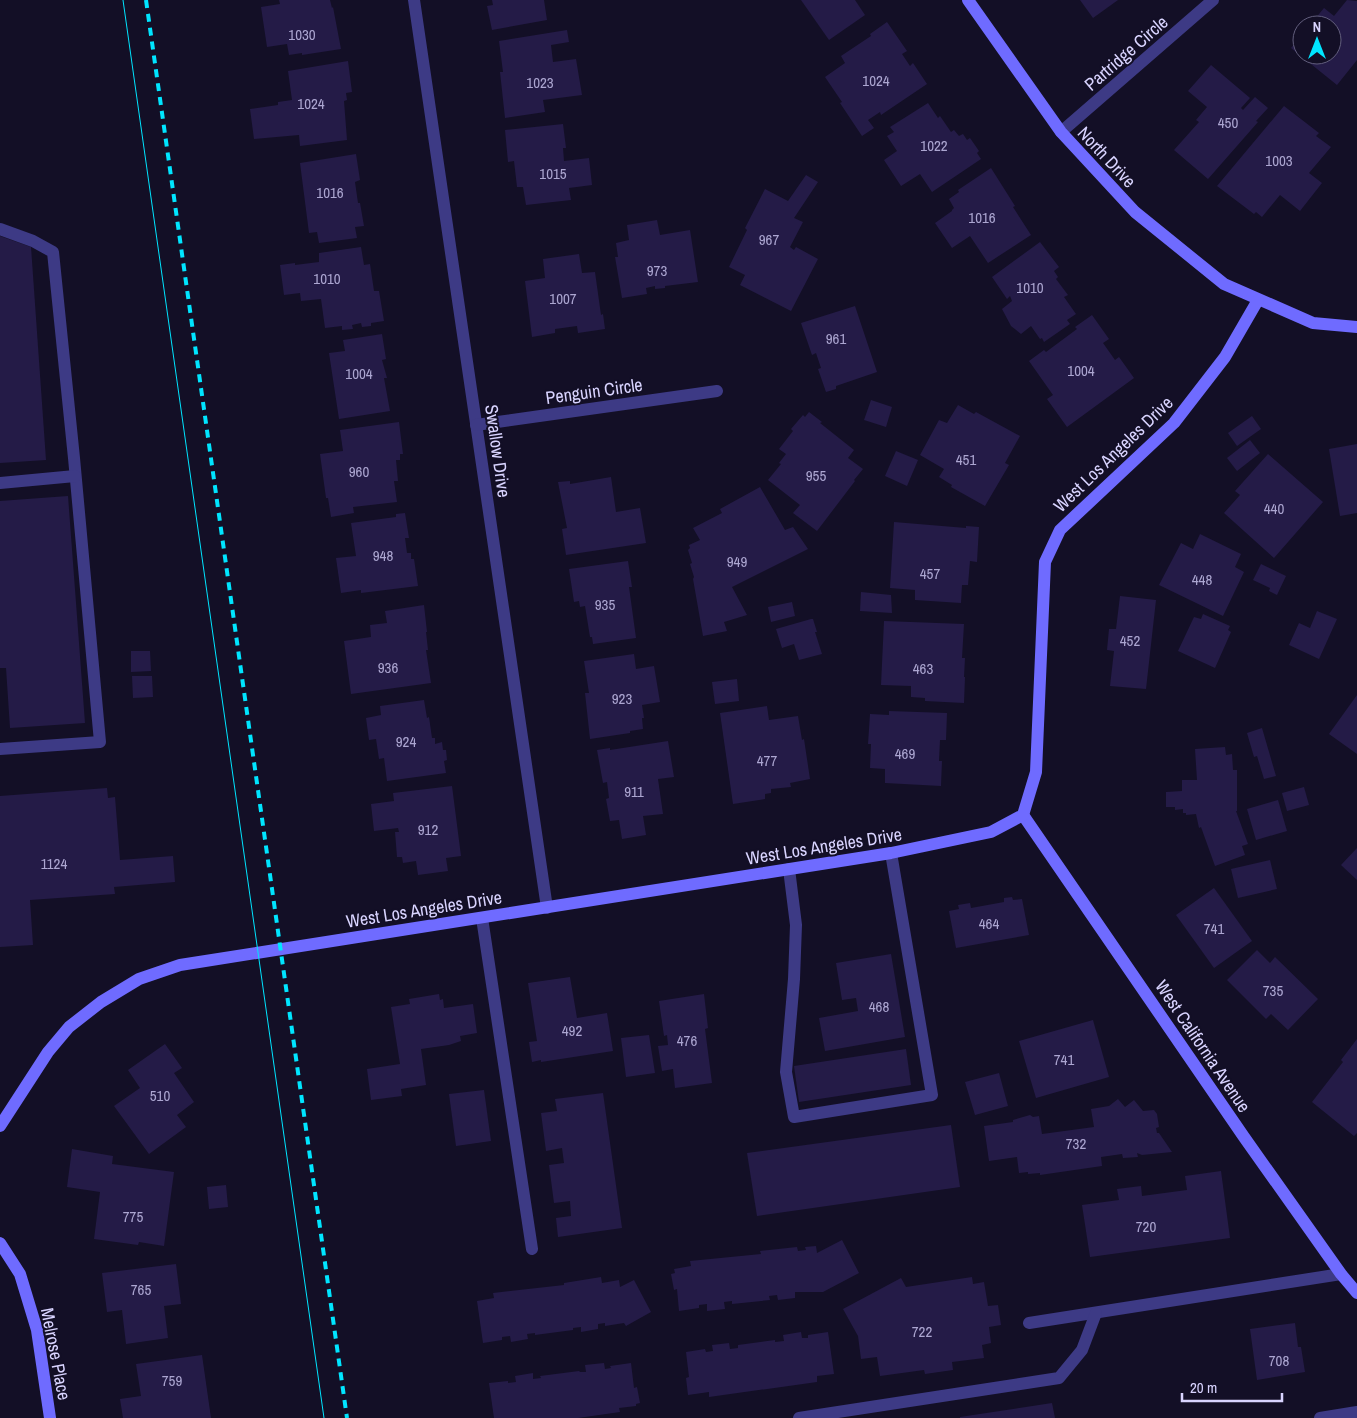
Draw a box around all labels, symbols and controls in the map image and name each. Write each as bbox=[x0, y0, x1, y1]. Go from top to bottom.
street label: Partridge Circle bbox=[1079, 10, 1173, 96]
north arrow bbox=[1292, 15, 1342, 65]
text: N bbox=[1313, 18, 1321, 36]
house number: 1030 bbox=[288, 24, 316, 45]
house number: 1024 bbox=[862, 70, 890, 91]
house number: 1023 bbox=[526, 72, 554, 93]
house number: 1024 bbox=[297, 93, 325, 114]
house number: 450 bbox=[1218, 112, 1238, 133]
street label: North Drive bbox=[1072, 121, 1142, 193]
house number: 1022 bbox=[920, 135, 948, 156]
house number: 1003 bbox=[1265, 150, 1293, 171]
house number: 1015 bbox=[539, 163, 567, 184]
house number: 1016 bbox=[316, 182, 344, 203]
house number: 1016 bbox=[968, 207, 996, 228]
house number: 967 bbox=[759, 229, 779, 250]
house number: 973 bbox=[647, 260, 667, 281]
house number: 1010 bbox=[313, 268, 341, 289]
house number: 1010 bbox=[1016, 277, 1044, 298]
house number: 1007 bbox=[549, 288, 577, 309]
house number: 961 bbox=[826, 328, 846, 349]
house number: 1004 bbox=[1067, 360, 1095, 381]
house number: 1004 bbox=[345, 363, 373, 384]
street label: Penguin Circle bbox=[544, 372, 644, 410]
street label: West Los Angeles Drive bbox=[1048, 390, 1178, 518]
street label: Swallow Drive bbox=[479, 403, 517, 499]
house number: 451 bbox=[956, 449, 976, 470]
house number: 960 bbox=[349, 461, 369, 482]
house number: 955 bbox=[806, 465, 826, 486]
house number: 440 bbox=[1264, 498, 1284, 519]
house number: 948 bbox=[373, 545, 393, 566]
house number: 949 bbox=[727, 551, 747, 572]
house number: 457 bbox=[920, 563, 940, 584]
house number: 448 bbox=[1192, 569, 1212, 590]
house number: 935 bbox=[595, 594, 615, 615]
house number: 452 bbox=[1120, 630, 1140, 651]
house number: 936 bbox=[378, 657, 398, 678]
house number: 463 bbox=[913, 658, 933, 679]
house number: 923 bbox=[612, 688, 632, 709]
house number: 924 bbox=[396, 731, 416, 752]
house number: 469 bbox=[895, 743, 915, 764]
house number: 477 bbox=[757, 750, 777, 771]
house number: 911 bbox=[624, 781, 644, 802]
house number: 912 bbox=[418, 819, 438, 840]
street label: West Los Angeles Drive bbox=[744, 821, 904, 871]
house number: 1124 bbox=[41, 853, 67, 874]
street label: West Los Angeles Drive bbox=[344, 884, 504, 934]
house number: 464 bbox=[979, 913, 999, 934]
house number: 741 bbox=[1204, 918, 1224, 939]
street label: West California Avenue bbox=[1149, 975, 1257, 1117]
house number: 735 bbox=[1263, 980, 1283, 1001]
house number: 468 bbox=[869, 996, 889, 1017]
house number: 492 bbox=[562, 1020, 582, 1041]
house number: 476 bbox=[677, 1030, 697, 1051]
house number: 741 bbox=[1054, 1049, 1074, 1070]
house number: 510 bbox=[150, 1085, 170, 1106]
house number: 732 bbox=[1066, 1133, 1086, 1154]
house number: 775 bbox=[123, 1206, 143, 1227]
house number: 720 bbox=[1136, 1216, 1156, 1237]
house number: 765 bbox=[131, 1279, 151, 1300]
street label: Melrose Place bbox=[35, 1306, 77, 1402]
house number: 722 bbox=[912, 1321, 932, 1342]
house number: 708 bbox=[1269, 1350, 1289, 1371]
house number: 759 bbox=[162, 1370, 182, 1391]
scale bar bbox=[1182, 1370, 1282, 1402]
text: 20 m bbox=[1190, 1377, 1217, 1398]

